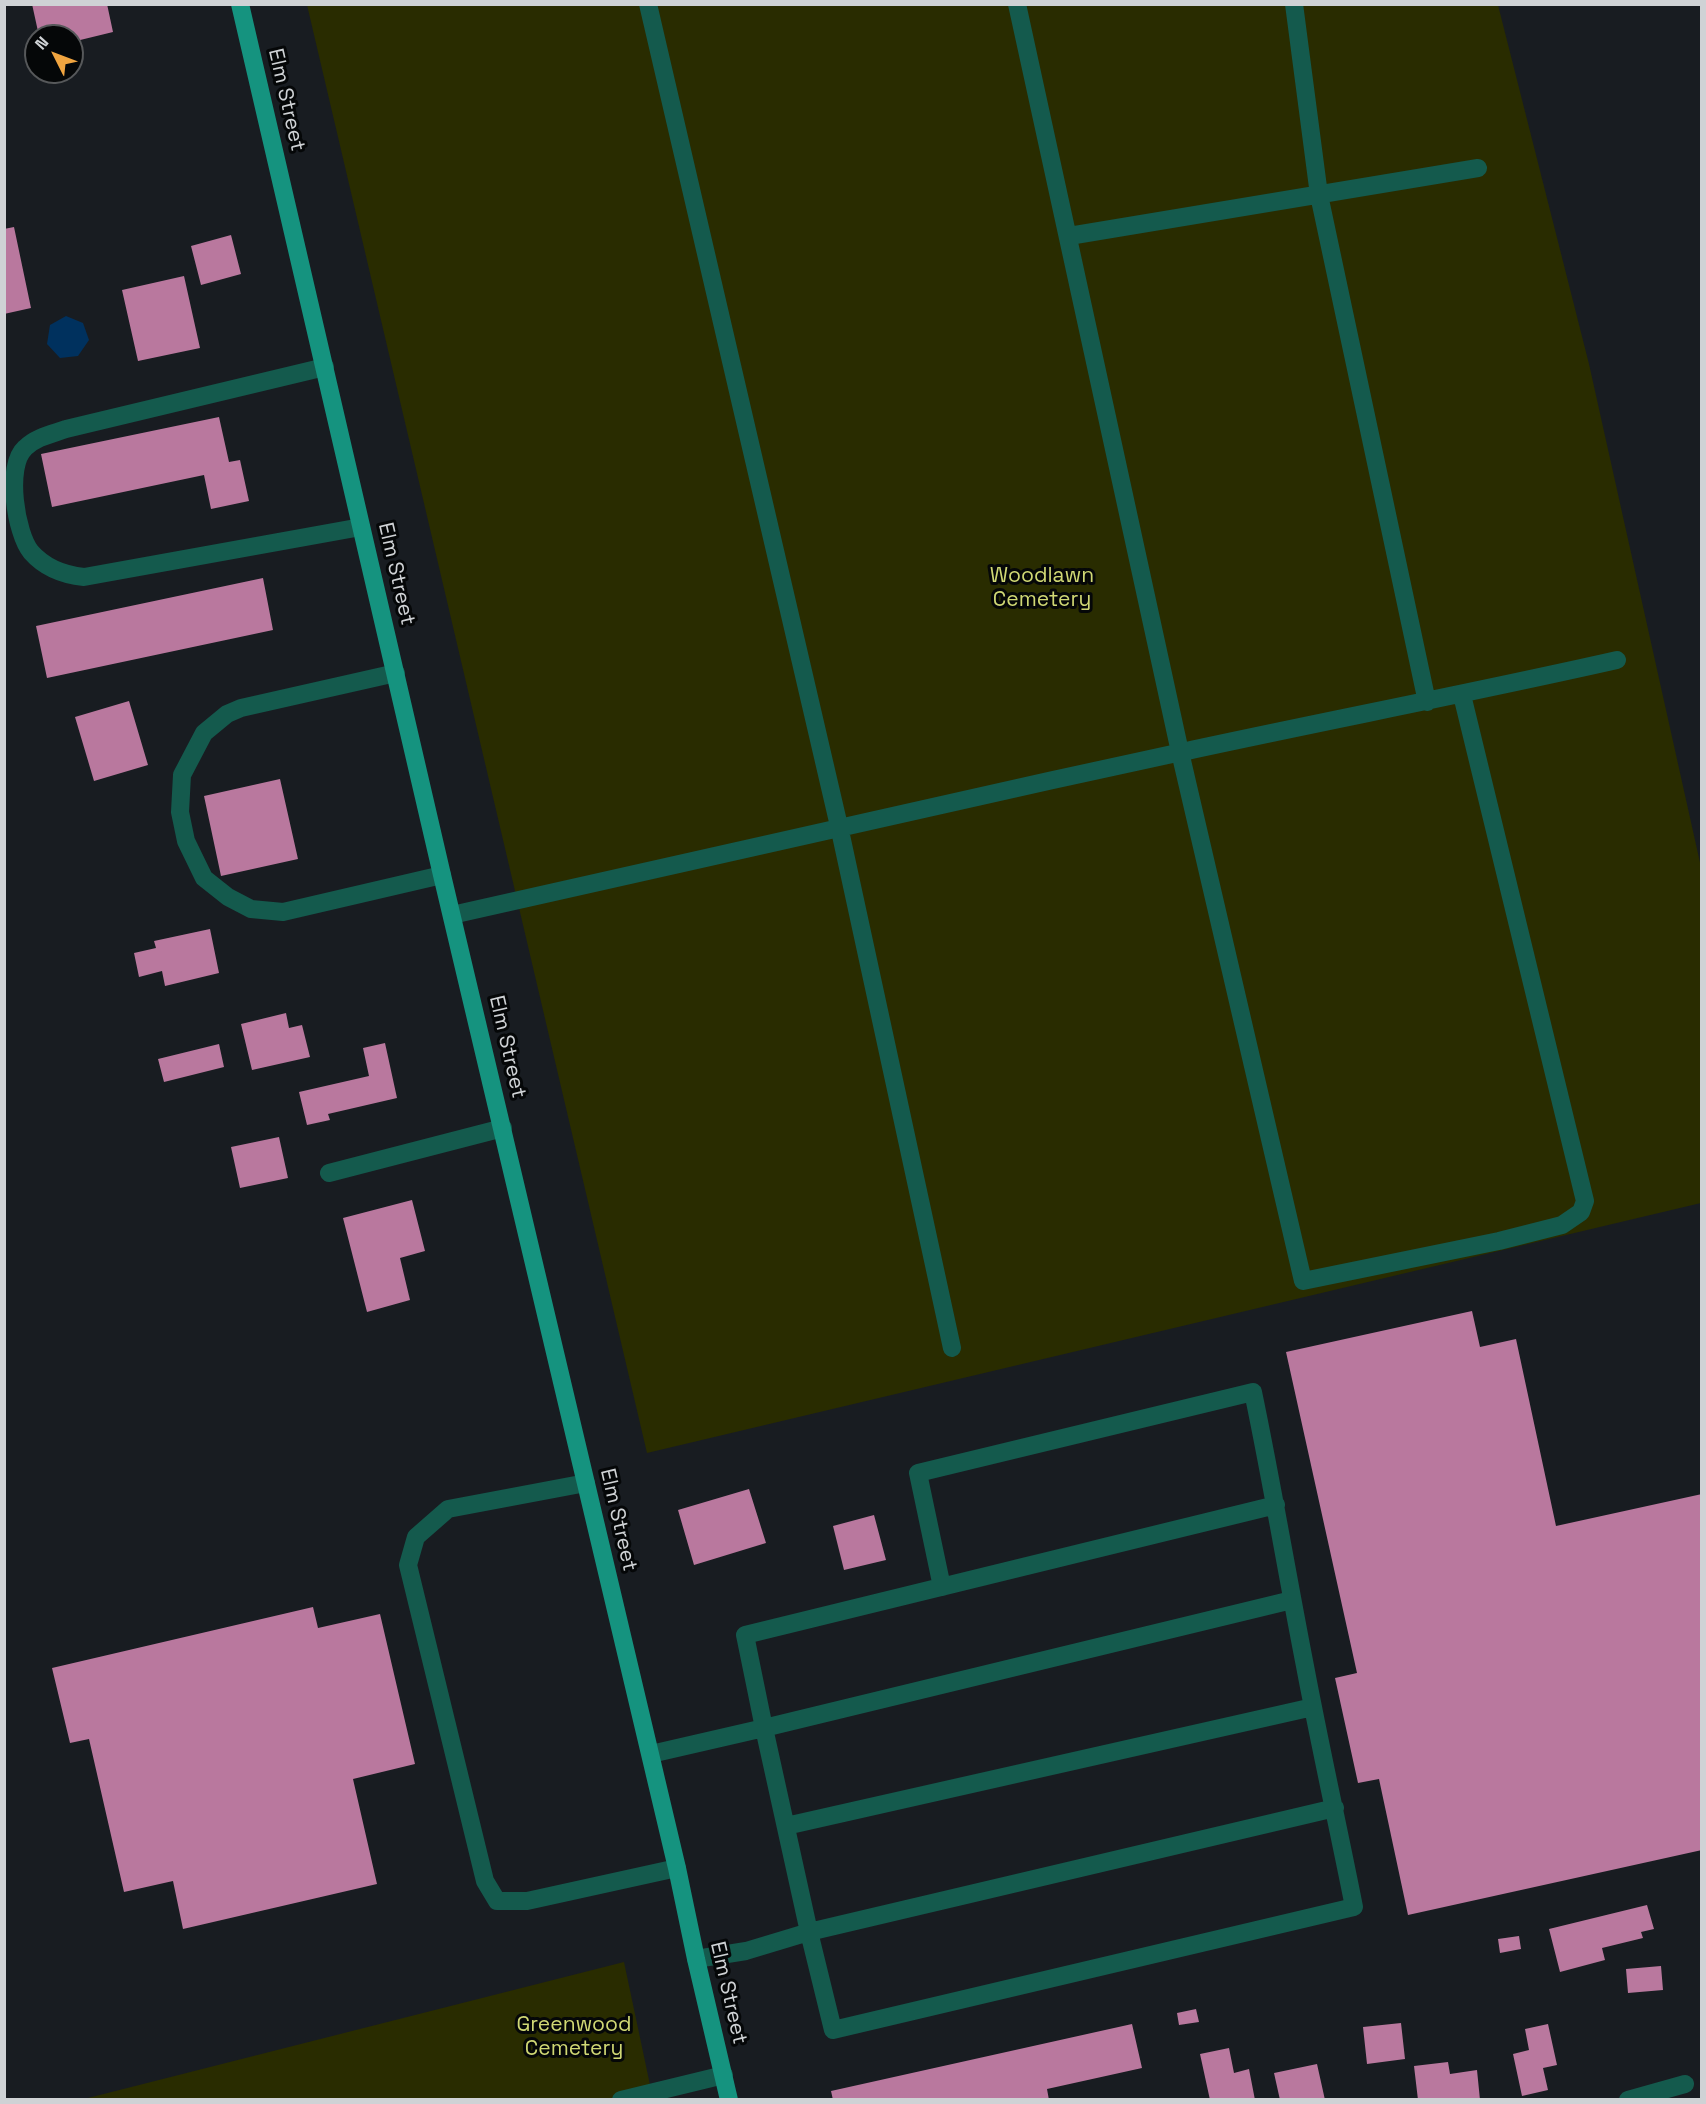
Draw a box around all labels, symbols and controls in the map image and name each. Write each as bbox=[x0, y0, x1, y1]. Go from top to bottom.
north arrow bbox=[24, 24, 84, 84]
text: N bbox=[30, 32, 53, 54]
street label: Elm Street bbox=[262, 46, 310, 154]
street label: Elm Street bbox=[372, 520, 420, 628]
park label: Woodlawn Cemetery bbox=[990, 563, 1094, 613]
street label: Elm Street bbox=[483, 993, 531, 1101]
street label: Elm Street bbox=[594, 1466, 642, 1574]
street label: Elm Street bbox=[704, 1939, 752, 2047]
park label: Greenwood Cemetery bbox=[516, 2012, 632, 2062]

